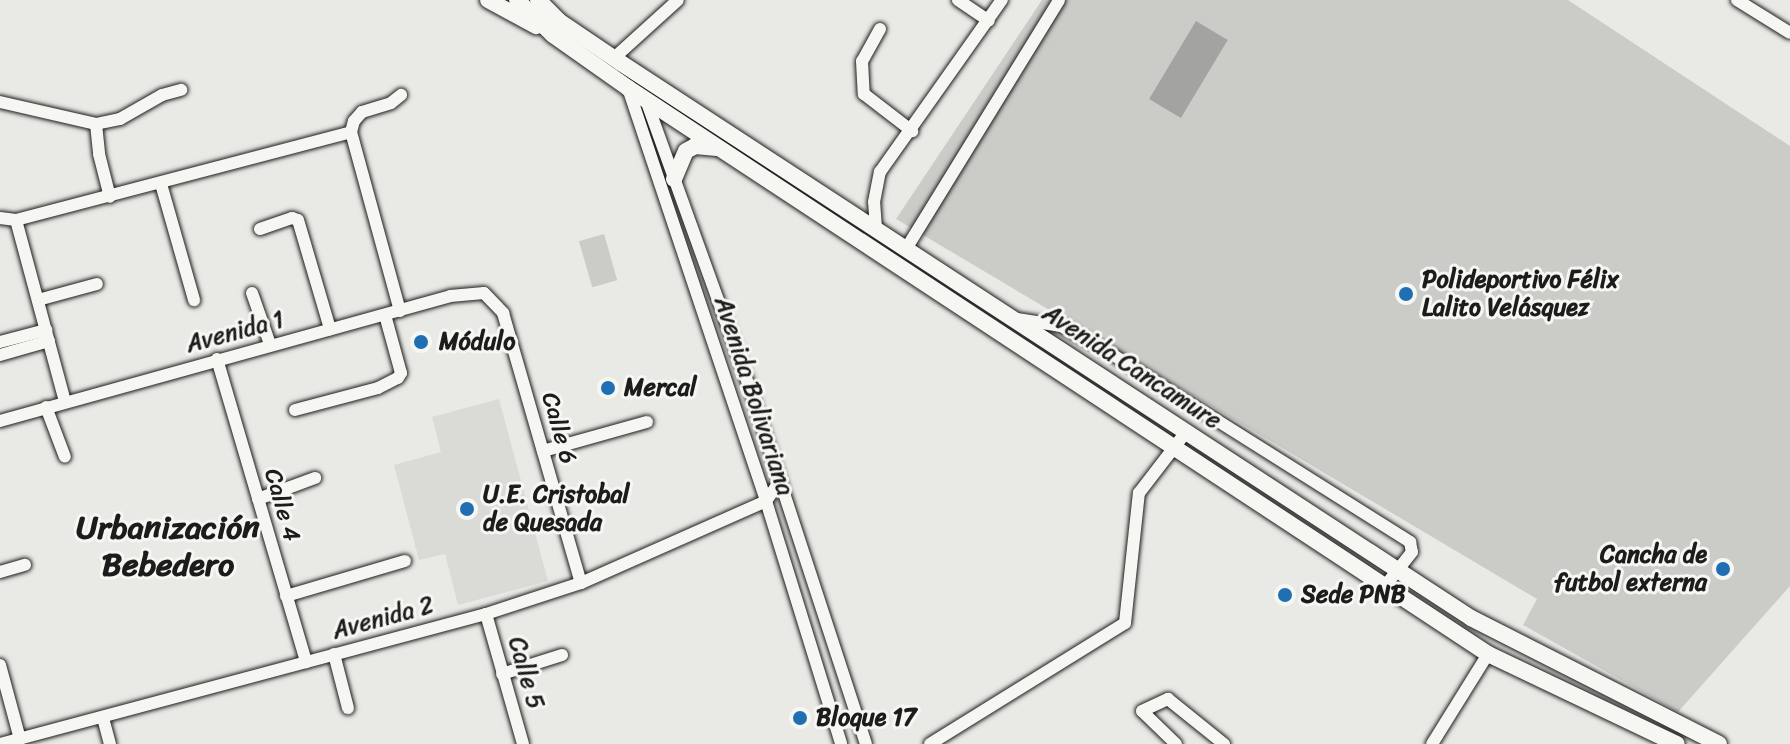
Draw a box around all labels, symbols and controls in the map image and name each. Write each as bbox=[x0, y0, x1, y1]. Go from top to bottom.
place label: Polideportivo Félix Lalito Velásquez bbox=[1422, 266, 1619, 322]
marker: Polideportivo Félix Lalito Velásquez bbox=[1397, 285, 1415, 303]
street label: Avenida Bolivariana bbox=[708, 293, 800, 499]
street label: Avenida Cancamure bbox=[1037, 299, 1227, 435]
street label: Avenida 1 bbox=[183, 305, 287, 359]
place label: Módulo bbox=[439, 328, 515, 356]
marker: Módulo bbox=[410, 331, 432, 353]
place label: Mercal bbox=[624, 374, 697, 402]
marker: Mercal bbox=[599, 379, 617, 397]
street label: Calle 6 bbox=[535, 389, 583, 467]
street label: Calle 4 bbox=[258, 465, 306, 545]
place label: U.E. Cristobal de Quesada bbox=[483, 481, 629, 537]
marker: U.E. Cristobal de Quesada bbox=[458, 500, 476, 518]
district label: Urbanización Bebedero bbox=[76, 510, 260, 585]
place label: Cancha de futbol externa bbox=[1553, 541, 1707, 597]
marker: Cancha de futbol externa bbox=[1714, 560, 1732, 578]
place label: Sede PNB bbox=[1301, 581, 1406, 609]
marker: Sede PNB bbox=[1276, 586, 1294, 604]
street label: Avenida 2 bbox=[329, 591, 437, 645]
street label: Calle 5 bbox=[502, 633, 550, 713]
place label: Bloque 17 bbox=[816, 704, 917, 732]
marker: Bloque 17 bbox=[791, 709, 809, 727]

